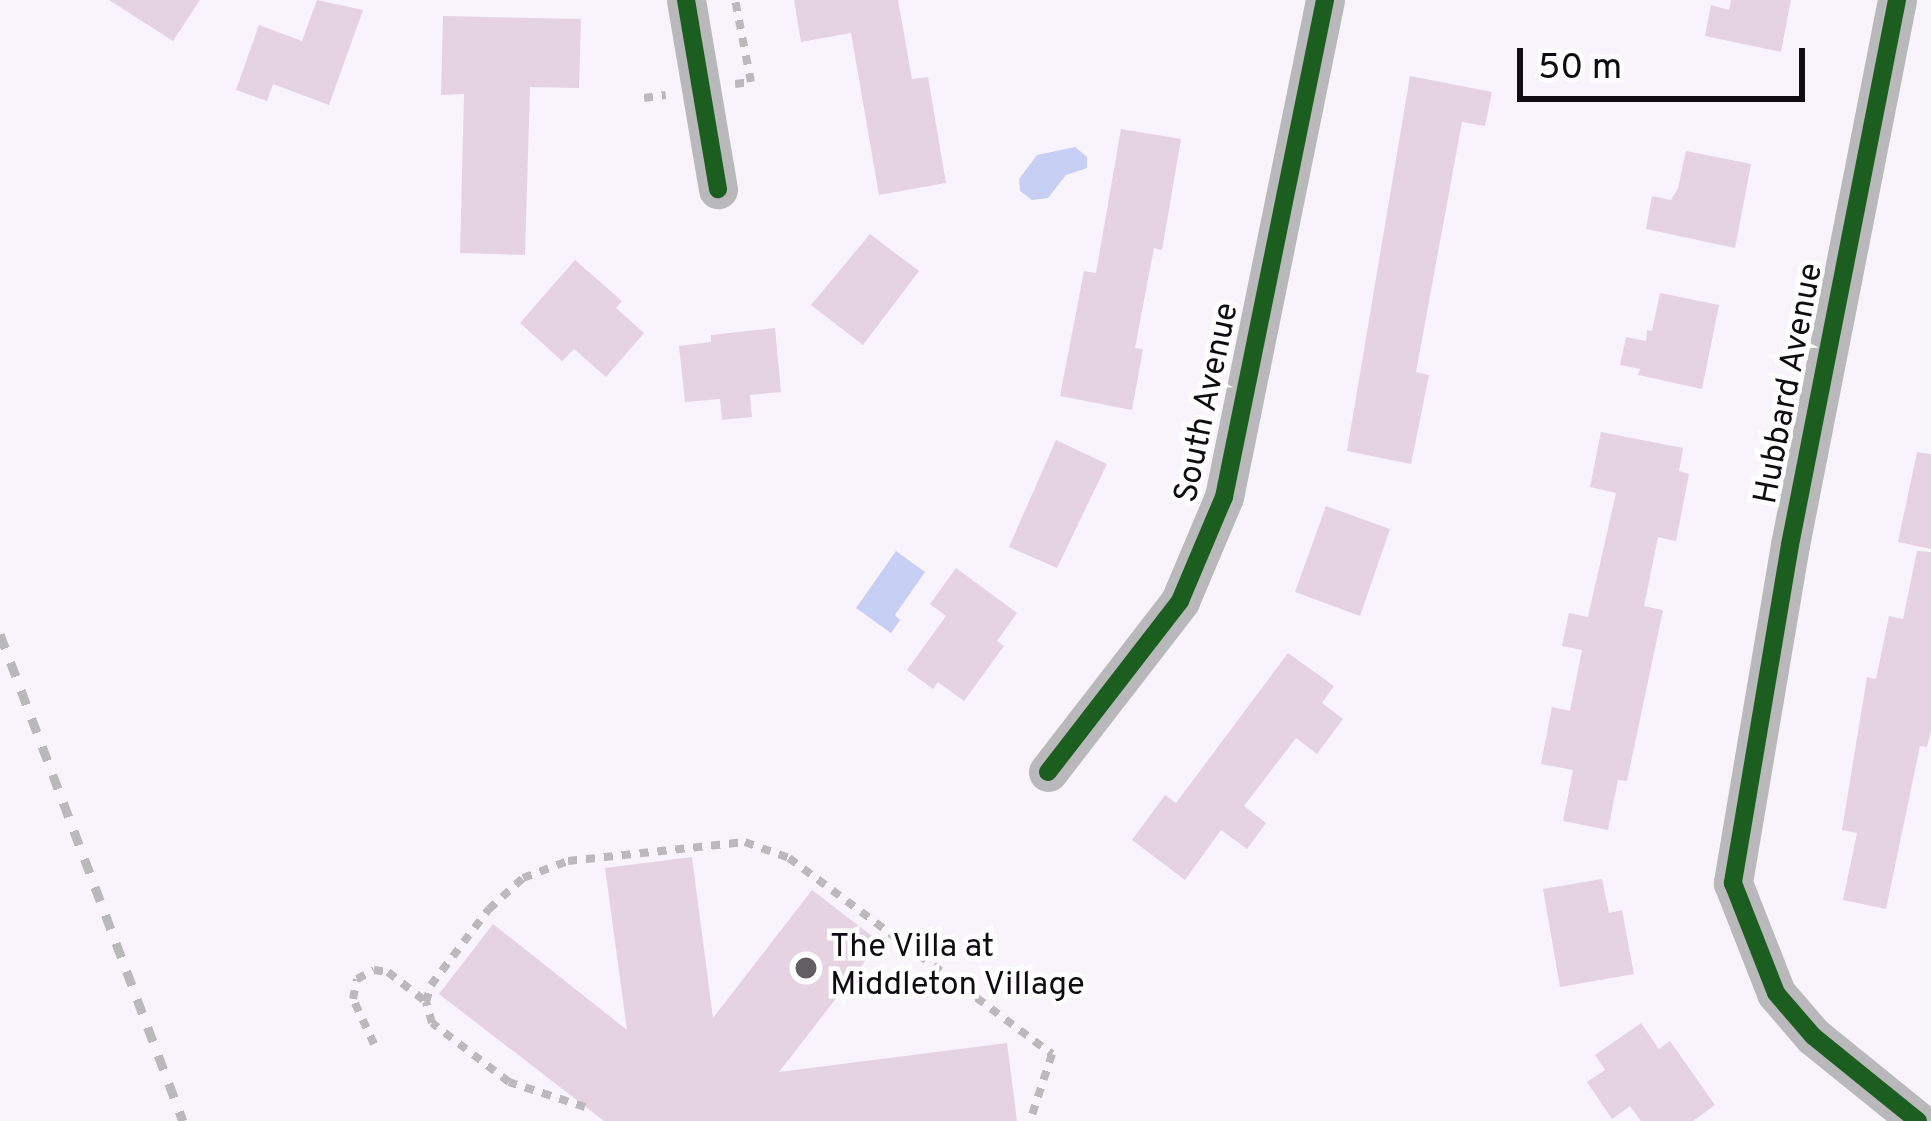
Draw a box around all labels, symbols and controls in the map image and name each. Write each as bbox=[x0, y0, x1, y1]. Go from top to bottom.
scale bar bbox=[1523, 24, 1811, 98]
text: 50 m bbox=[1538, 46, 1622, 92]
street label: Hubbard Avenue bbox=[1748, 260, 1834, 508]
street label: South Avenue bbox=[1168, 299, 1250, 507]
place label: The Villa at Middleton Village bbox=[830, 929, 1086, 1007]
marker: The Villa at Middleton Village bbox=[793, 955, 819, 981]

